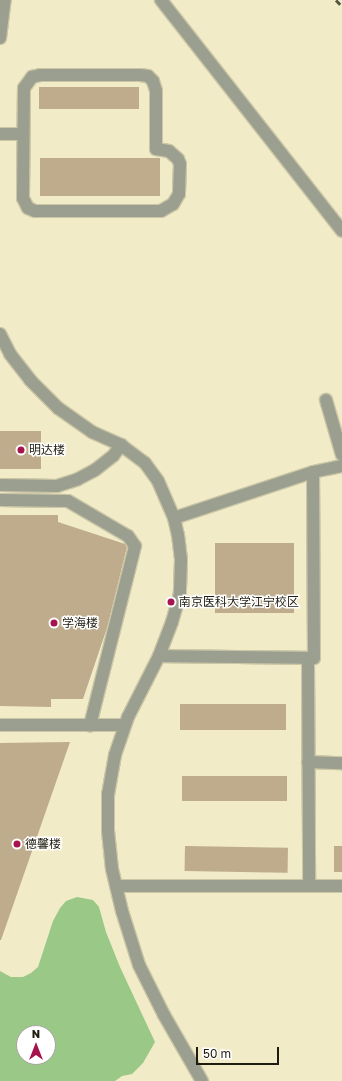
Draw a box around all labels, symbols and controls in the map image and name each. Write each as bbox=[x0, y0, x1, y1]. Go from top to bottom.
place label: 明达楼 bbox=[29, 443, 65, 457]
marker: 明达楼 bbox=[16, 445, 26, 455]
place label: 南京医科大学江宁校区 bbox=[179, 595, 299, 609]
marker: 南京医科大学江宁校区 bbox=[166, 597, 176, 607]
place label: 学海楼 bbox=[62, 616, 98, 630]
marker: 学海楼 bbox=[49, 618, 59, 628]
place label: 德馨楼 bbox=[25, 837, 61, 851]
marker: 德馨楼 bbox=[12, 839, 22, 849]
north arrow bbox=[16, 1025, 56, 1065]
text: N bbox=[32, 1027, 40, 1040]
scale bar bbox=[198, 1039, 281, 1065]
text: 50 m bbox=[203, 1046, 231, 1061]

